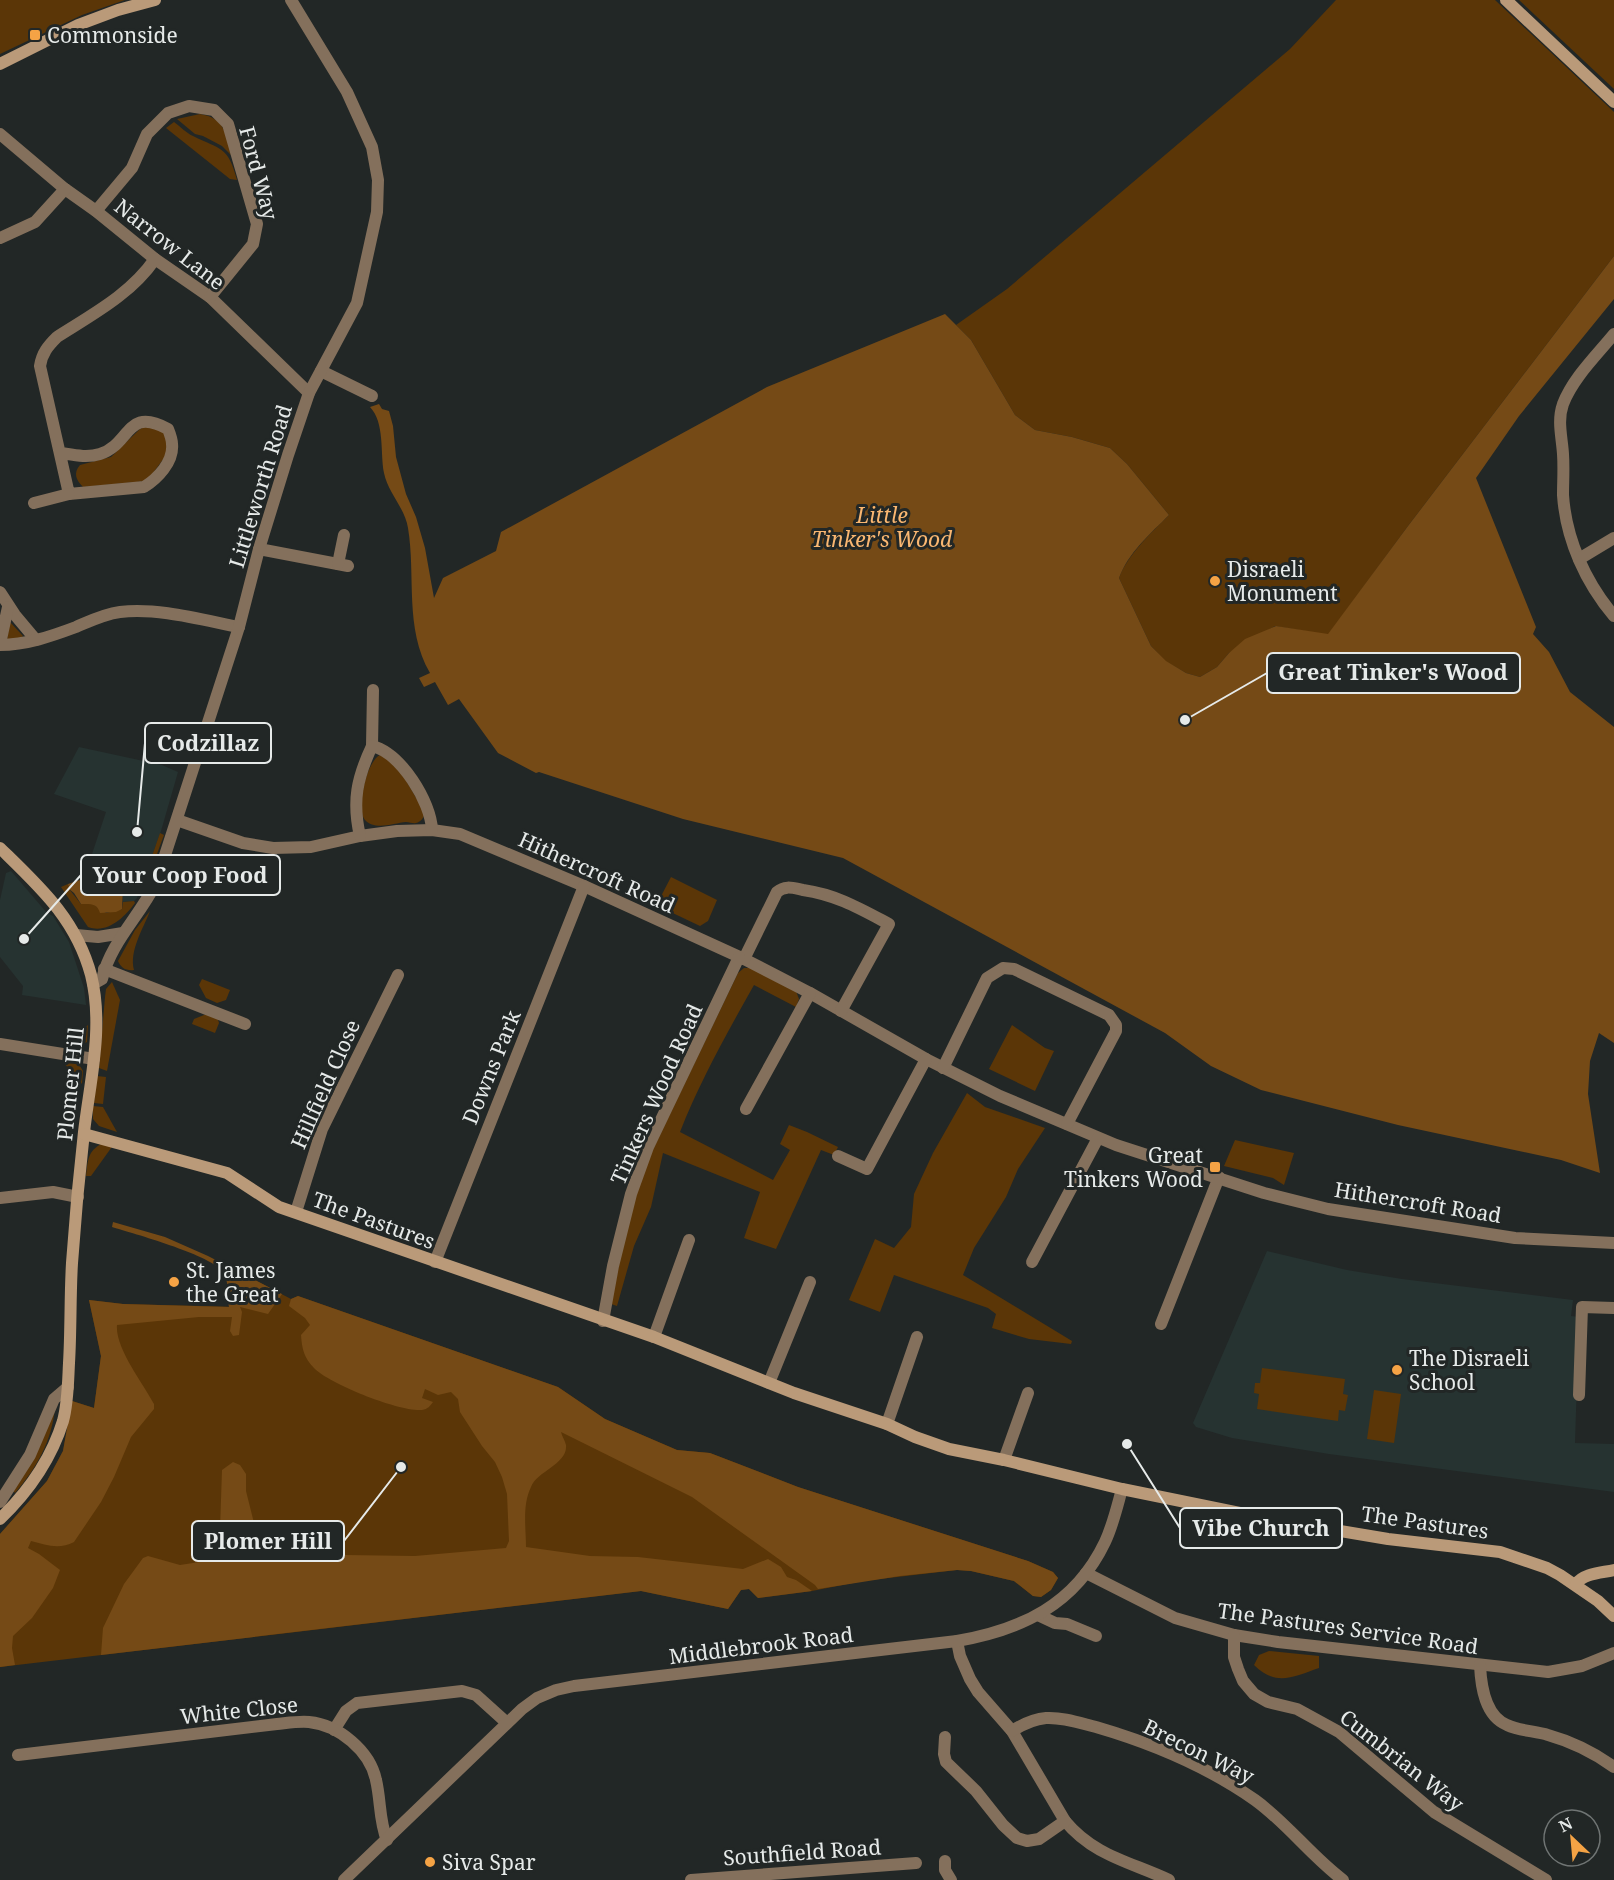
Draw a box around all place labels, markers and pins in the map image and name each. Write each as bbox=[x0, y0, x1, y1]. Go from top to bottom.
place label: Commonside bbox=[47, 21, 178, 49]
marker: Commonside bbox=[28, 28, 42, 42]
place label: Disraeli Monument bbox=[1227, 555, 1338, 607]
marker: Disraeli Monument bbox=[1208, 574, 1222, 588]
callout: Great Tinker's Wood bbox=[1267, 653, 1520, 693]
callout: Codzillaz bbox=[145, 723, 271, 763]
callout: Your Coop Food bbox=[81, 855, 280, 895]
place label: Great Tinkers Wood bbox=[1064, 1141, 1203, 1193]
marker: Great Tinkers Wood bbox=[1208, 1160, 1222, 1174]
place label: St. James the Great bbox=[186, 1256, 279, 1308]
marker: St. James the Great bbox=[167, 1275, 181, 1289]
place label: The Disraeli School bbox=[1409, 1344, 1529, 1396]
marker: The Disraeli School bbox=[1390, 1363, 1404, 1377]
callout: Vibe Church bbox=[1180, 1508, 1342, 1548]
callout: Plomer Hill bbox=[192, 1521, 344, 1561]
place label: Siva Spar bbox=[442, 1848, 536, 1876]
marker: Siva Spar bbox=[423, 1855, 437, 1869]

